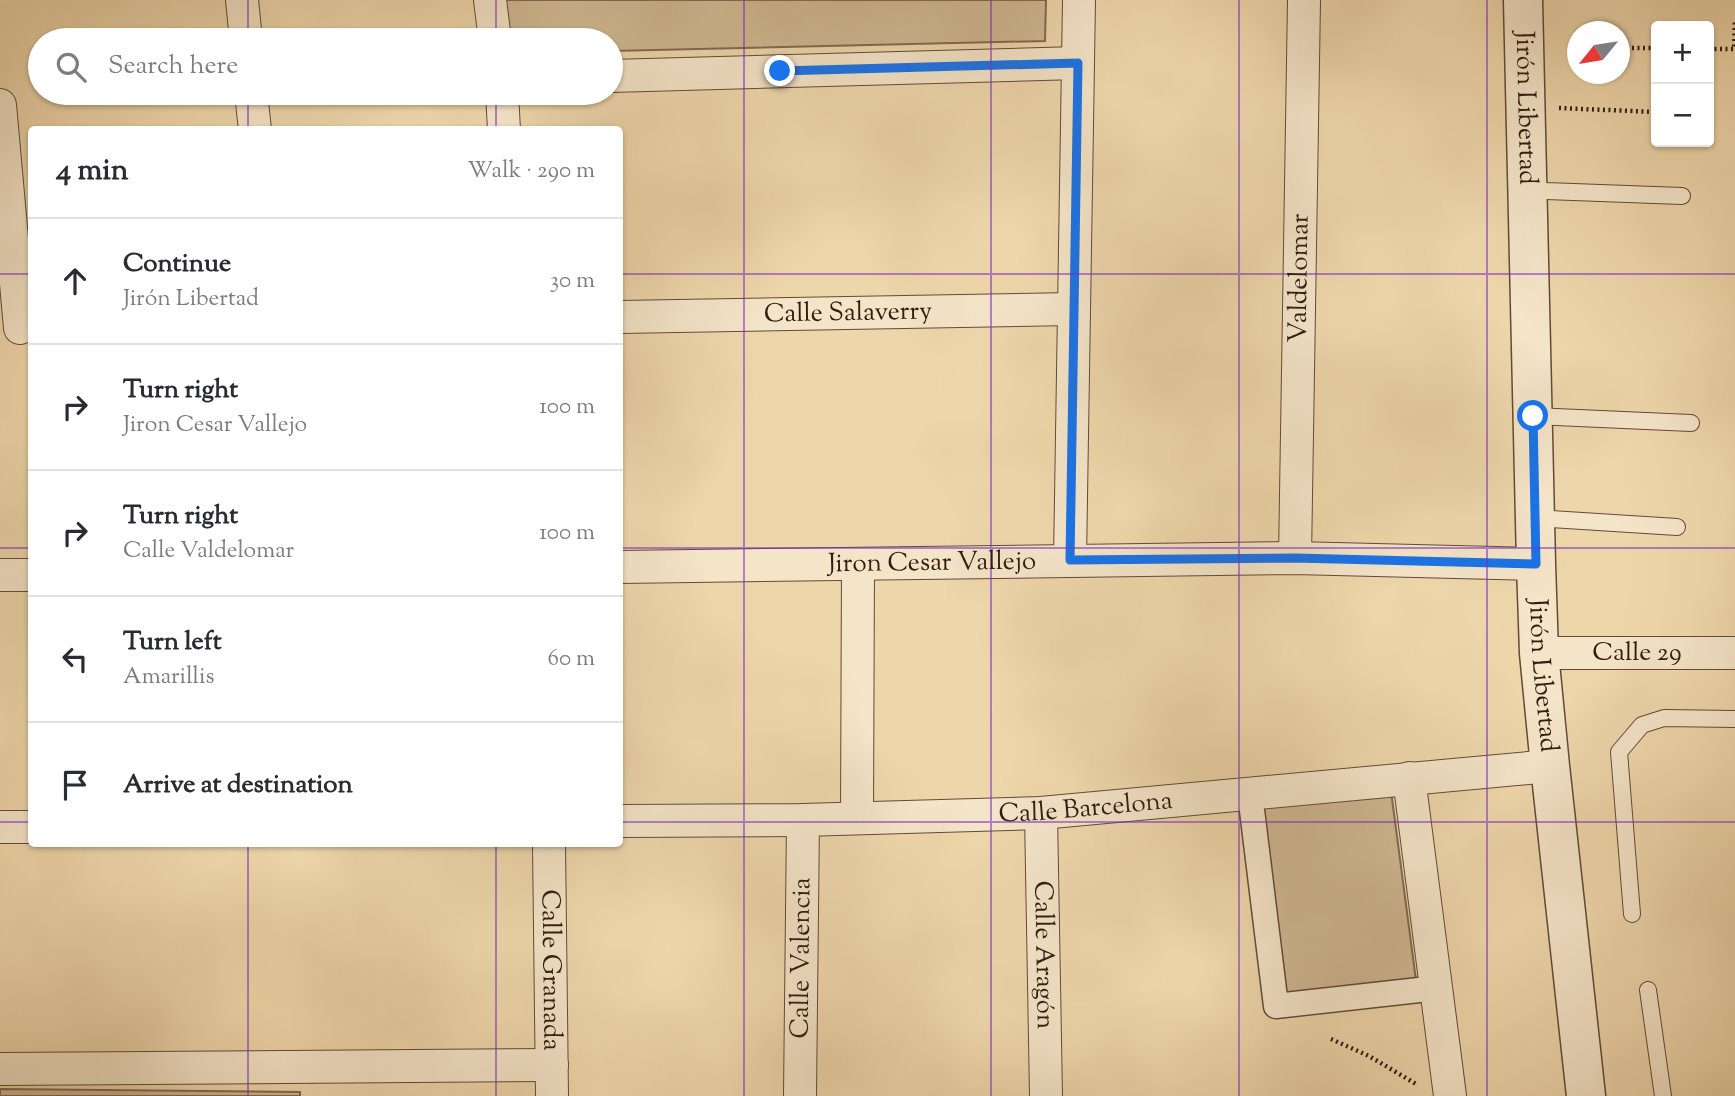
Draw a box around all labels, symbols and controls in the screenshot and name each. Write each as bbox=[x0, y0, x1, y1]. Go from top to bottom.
north arrow bbox=[1567, 21, 1630, 84]
map controls bbox=[1651, 21, 1714, 147]
button: + bbox=[1651, 21, 1714, 84]
search box bbox=[28, 28, 623, 105]
street label: Jirón Libertad bbox=[1505, 29, 1546, 186]
icon: search bbox=[52, 48, 90, 86]
text: Search here bbox=[108, 48, 238, 85]
route end bbox=[764, 55, 795, 86]
button: − bbox=[1651, 84, 1714, 147]
text: 4 min bbox=[56, 150, 129, 193]
text: Walk · 290 m bbox=[467, 155, 595, 188]
street label: Valdelomar bbox=[1280, 213, 1319, 343]
text: Continue bbox=[123, 246, 231, 283]
icon: ahead bbox=[56, 262, 94, 300]
text: 30 m bbox=[550, 265, 595, 298]
text: Jirón Libertad bbox=[123, 283, 259, 316]
street label: Calle Salaverry bbox=[763, 293, 933, 333]
text: Turn right bbox=[123, 372, 238, 409]
icon: right bbox=[56, 388, 94, 426]
text: 100 m bbox=[539, 391, 595, 424]
route start bbox=[1517, 400, 1548, 431]
text: Jiron Cesar Vallejo bbox=[123, 409, 307, 442]
text: Turn right bbox=[123, 498, 238, 535]
icon: right bbox=[56, 514, 94, 552]
text: 100 m bbox=[539, 517, 595, 550]
text: Calle Valdelomar bbox=[123, 535, 294, 568]
street label: Jiron Cesar Vallejo bbox=[826, 543, 1036, 583]
street label: Jirón Libertad bbox=[1519, 596, 1567, 754]
text: Turn left bbox=[123, 624, 222, 661]
street label: Calle 29 bbox=[1592, 635, 1682, 672]
icon: left bbox=[56, 640, 94, 678]
text: 60 m bbox=[547, 643, 595, 676]
text: Amarillis bbox=[123, 661, 215, 694]
icon: arrive bbox=[56, 766, 94, 804]
text: Arrive at destination bbox=[123, 767, 353, 804]
street label: Calle Barcelona bbox=[998, 782, 1174, 833]
street label: Calle Valencia bbox=[782, 877, 821, 1039]
street label: Calle Aragón bbox=[1024, 880, 1063, 1030]
street label: Calle Granada bbox=[531, 889, 570, 1051]

